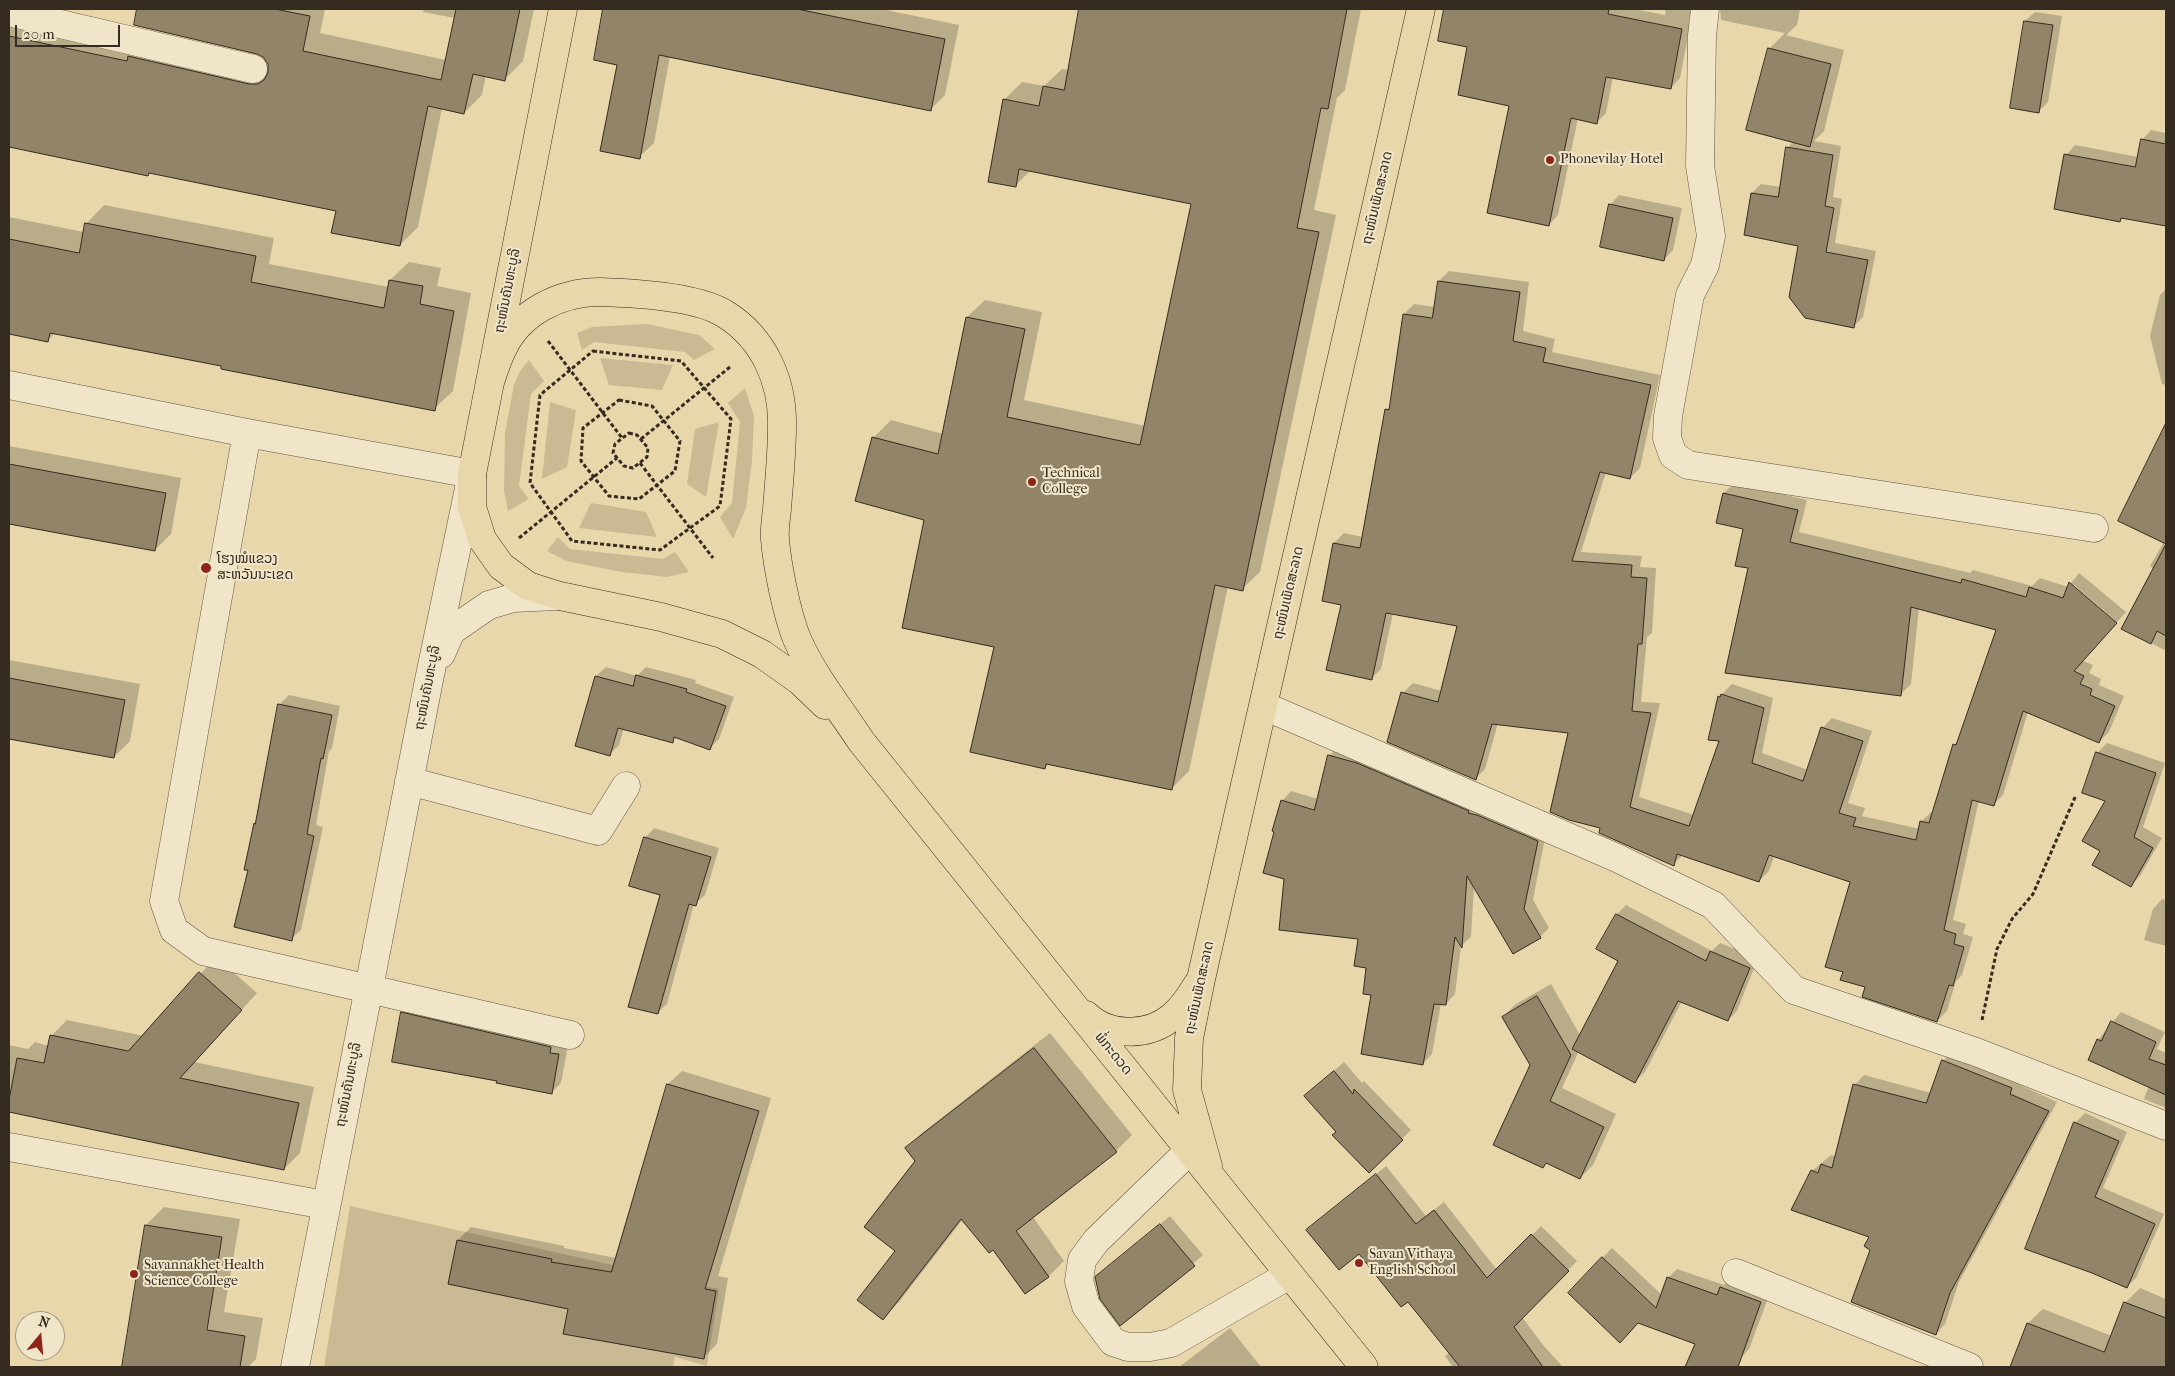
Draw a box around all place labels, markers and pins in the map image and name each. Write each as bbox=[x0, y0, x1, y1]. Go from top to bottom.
place label: Phonevilay Hotel bbox=[1560, 152, 1663, 168]
marker: Phonevilay Hotel bbox=[1544, 154, 1556, 166]
place label: Technical College bbox=[1042, 466, 1100, 498]
marker: Technical College bbox=[1026, 476, 1038, 488]
place label: ໂຮງໝໍແຂວງ ສະຫວັນນະເຂດ bbox=[217, 552, 293, 584]
marker: ໂຮງໝໍແຂວງ ສະຫວັນນະເຂດ bbox=[199, 561, 213, 575]
place label: Savan Vithaya English School bbox=[1369, 1247, 1456, 1280]
marker: Savan Vithaya English School bbox=[1353, 1257, 1365, 1269]
place label: Savannakhet Health Science College bbox=[144, 1258, 264, 1290]
marker: Savannakhet Health Science College bbox=[128, 1268, 140, 1280]

